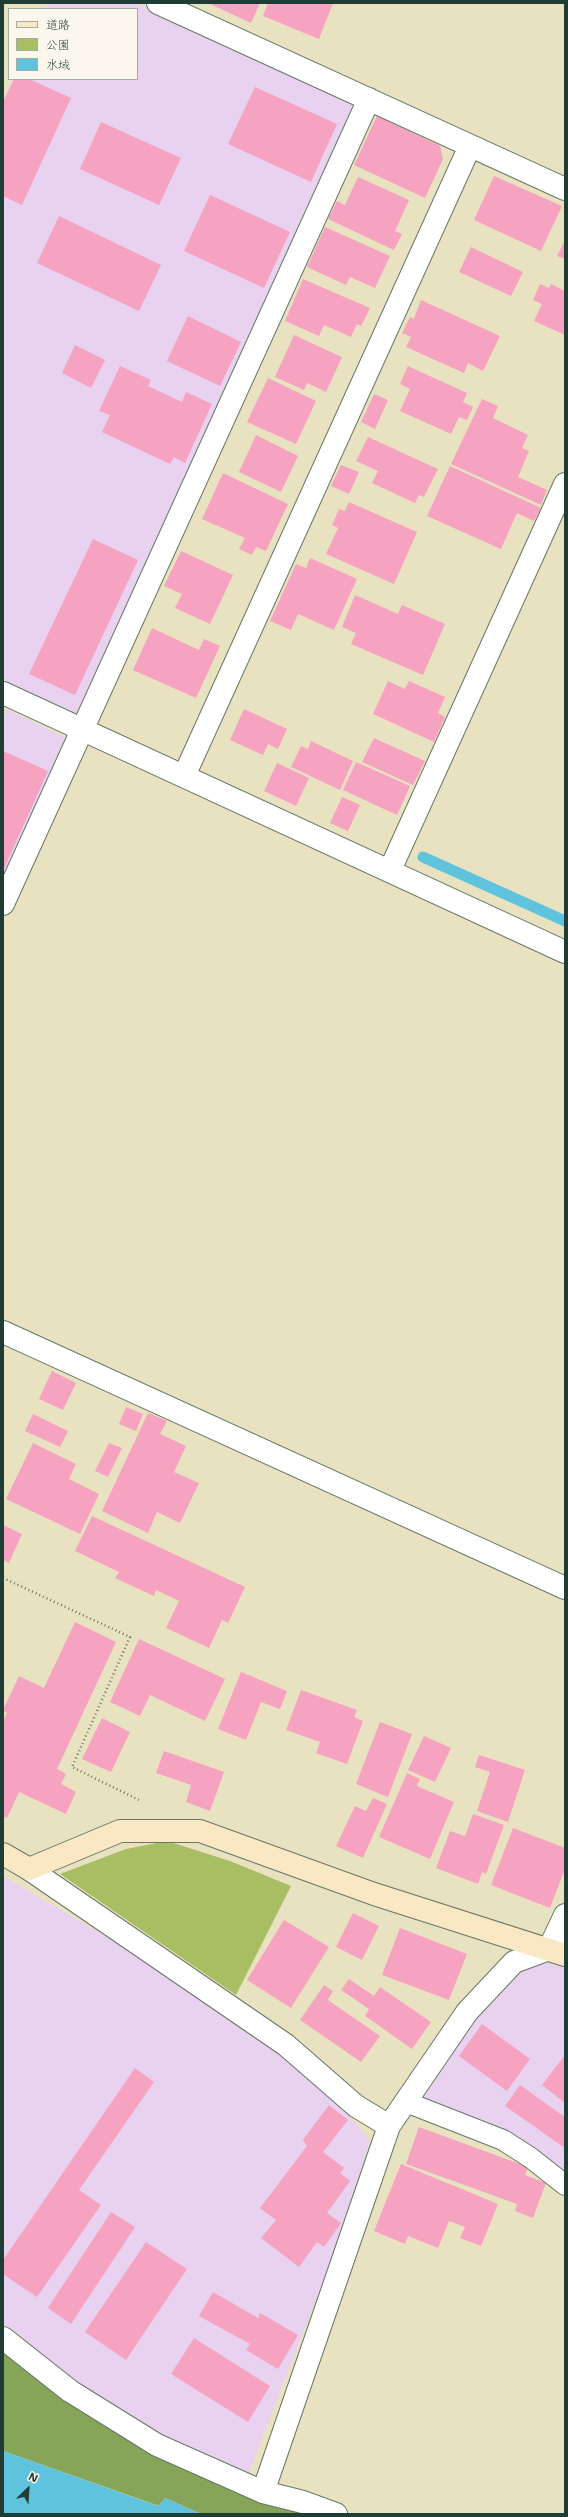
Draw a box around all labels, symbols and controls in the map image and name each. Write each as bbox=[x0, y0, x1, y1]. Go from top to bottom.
legend bbox=[8, 8, 138, 80]
text: 道路 bbox=[46, 17, 70, 33]
text: 公園 bbox=[46, 37, 70, 53]
text: 水域 bbox=[46, 57, 70, 73]
north arrow bbox=[8, 2469, 48, 2509]
text: N bbox=[26, 2469, 40, 2486]

